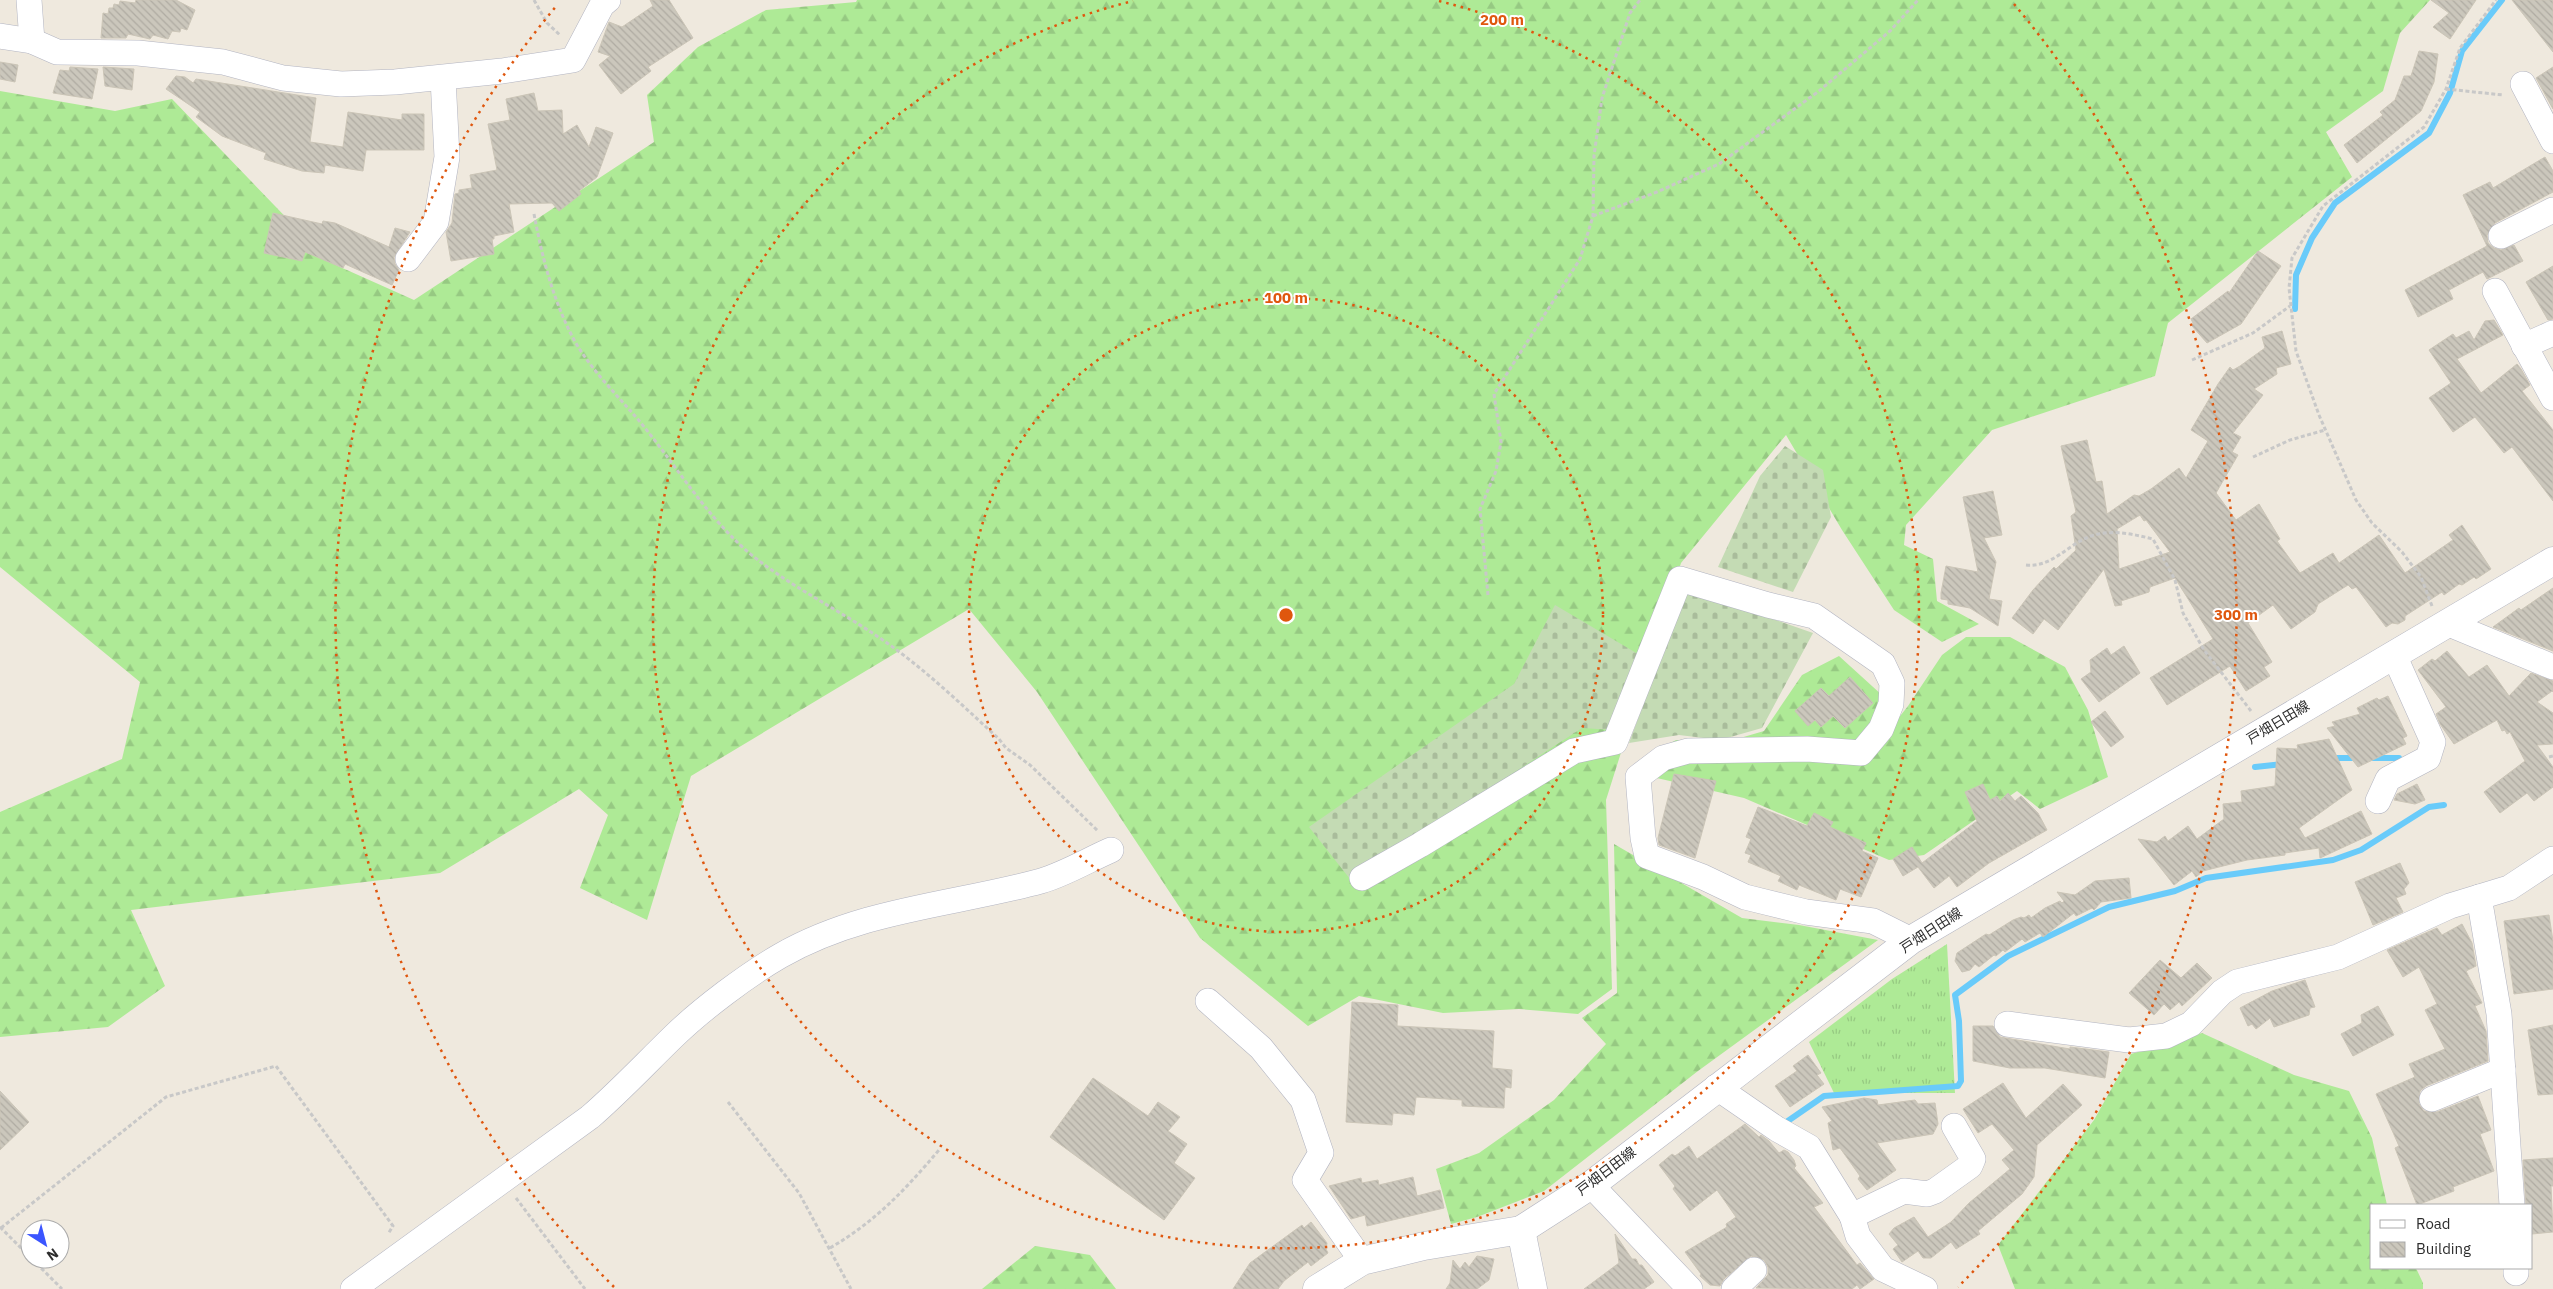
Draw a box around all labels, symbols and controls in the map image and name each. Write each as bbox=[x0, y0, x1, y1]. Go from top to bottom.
text: 200 m bbox=[1480, 10, 1524, 29]
text: 100 m bbox=[1264, 288, 1308, 307]
text: 300 m bbox=[2214, 605, 2258, 624]
centre of rings bbox=[1277, 606, 1295, 624]
street label: 戸畑日田線 bbox=[2243, 696, 2313, 748]
street label: 戸畑日田線 bbox=[1897, 903, 1965, 957]
street label: 戸畑日田線 bbox=[1573, 1143, 1639, 1199]
legend bbox=[2370, 1204, 2533, 1269]
text: Road bbox=[2416, 1214, 2451, 1233]
north arrow bbox=[20, 1219, 70, 1269]
text: Building bbox=[2416, 1239, 2471, 1258]
text: N bbox=[43, 1244, 62, 1265]

